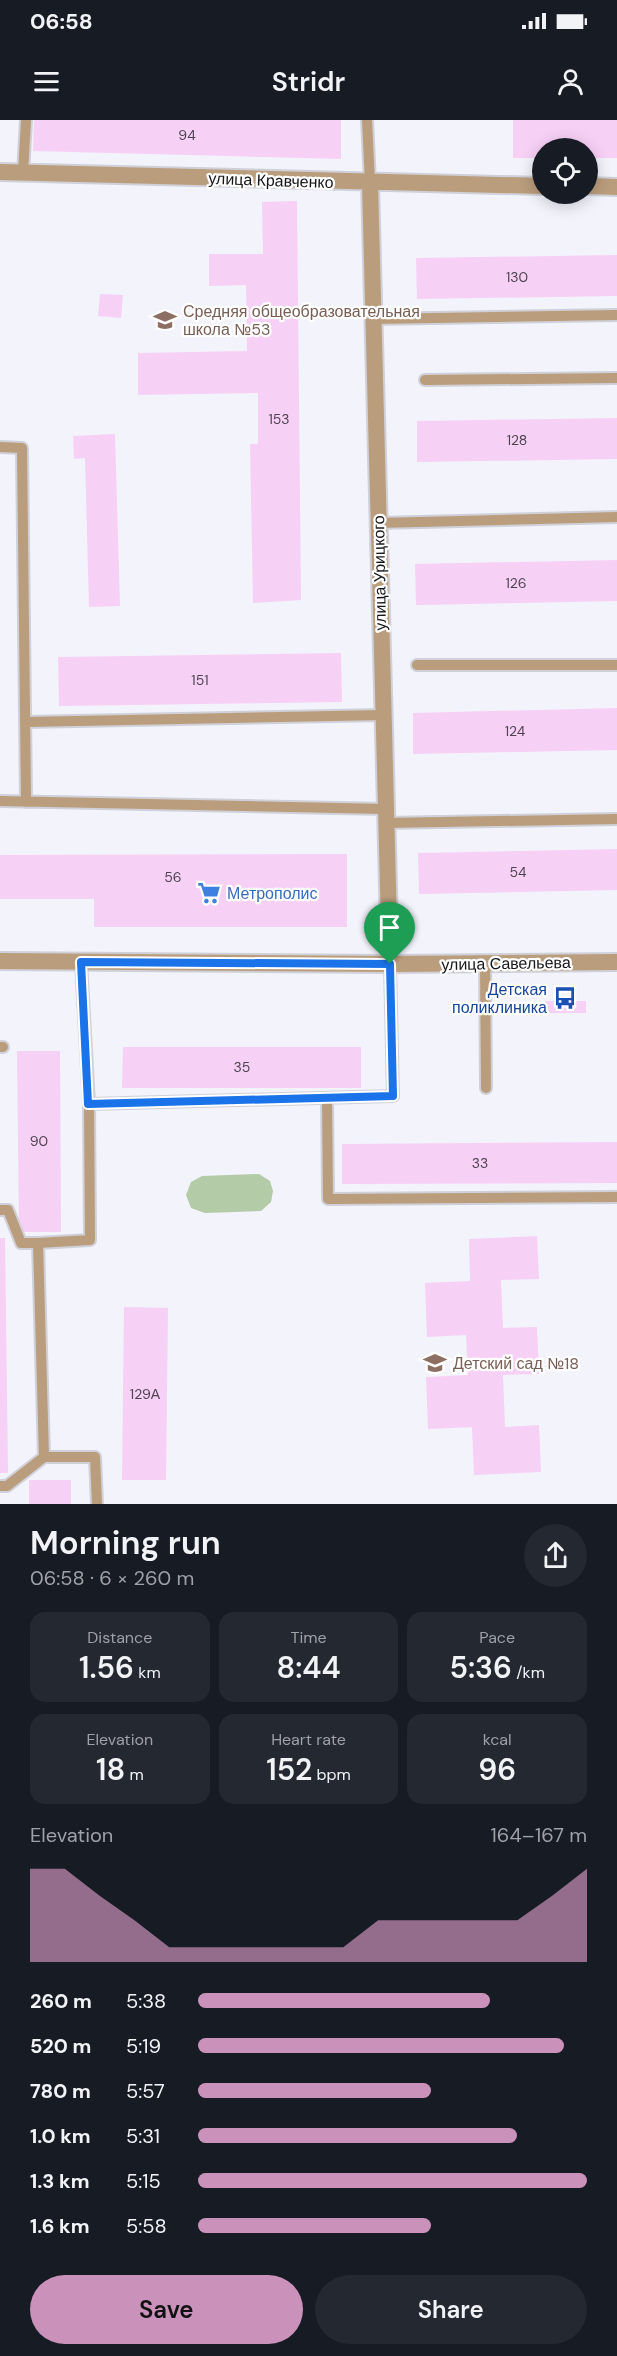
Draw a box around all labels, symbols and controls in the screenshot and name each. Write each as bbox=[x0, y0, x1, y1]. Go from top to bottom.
text: 06:58 bbox=[30, 7, 93, 36]
text: Stridr bbox=[272, 64, 345, 99]
icon: menu bbox=[30, 65, 63, 98]
icon: person bbox=[554, 65, 587, 98]
house number: 94 bbox=[178, 126, 196, 144]
map controls bbox=[532, 138, 598, 204]
button: locate bbox=[532, 138, 598, 204]
street label: улица Кравченко bbox=[208, 168, 334, 193]
house number: 130 bbox=[506, 268, 528, 286]
place label: Средняя общеобразовательная школа №53 bbox=[183, 301, 420, 340]
school or university icon: Средняя общеобразовательная школа №53 bbox=[152, 307, 178, 333]
house number: 153 bbox=[268, 410, 290, 428]
house number: 128 bbox=[507, 431, 527, 449]
street label: улица Урицкого bbox=[368, 515, 391, 631]
house number: 126 bbox=[505, 574, 527, 592]
house number: 151 bbox=[191, 671, 209, 689]
house number: 124 bbox=[505, 722, 526, 740]
house number: 54 bbox=[509, 863, 527, 881]
house number: 56 bbox=[164, 868, 182, 886]
supermarket icon: Метрополис bbox=[196, 880, 222, 906]
place label: Метрополис bbox=[227, 883, 317, 904]
pin bbox=[364, 902, 415, 964]
icon: arrive bbox=[373, 911, 406, 944]
street label: улица Савельева bbox=[441, 952, 571, 975]
place label: Детская поликлиника bbox=[452, 979, 547, 1018]
bus stop icon: Детская поликлиника bbox=[552, 985, 578, 1011]
house number: 35 bbox=[234, 1058, 250, 1076]
house number: 90 bbox=[30, 1132, 48, 1150]
house number: 33 bbox=[472, 1154, 488, 1172]
school or university icon: Детский сад №18 bbox=[422, 1350, 448, 1376]
place label: Детский сад №18 bbox=[453, 1353, 579, 1374]
house number: 129А bbox=[130, 1385, 161, 1403]
text: Morning run bbox=[30, 1521, 221, 1564]
button: share bbox=[524, 1524, 587, 1587]
text: 06:58 · 6 × 260 m bbox=[30, 1565, 194, 1591]
text: Distance bbox=[87, 1627, 152, 1648]
text: Time bbox=[290, 1627, 327, 1648]
text: Pace bbox=[479, 1627, 515, 1648]
text: 1.56 bbox=[79, 1648, 134, 1687]
text: 8:44 bbox=[276, 1648, 341, 1687]
text: 5:36 bbox=[449, 1648, 512, 1687]
text: km bbox=[134, 1662, 161, 1683]
text: /km bbox=[512, 1662, 545, 1683]
text: Elevation bbox=[86, 1729, 153, 1750]
text: Heart rate bbox=[271, 1729, 346, 1750]
text: kcal bbox=[483, 1729, 512, 1750]
text: 18 bbox=[96, 1750, 125, 1789]
text: 152 bbox=[266, 1750, 312, 1789]
text: 96 bbox=[478, 1750, 516, 1789]
text: m bbox=[125, 1764, 144, 1785]
text: bpm bbox=[312, 1764, 351, 1785]
text: Elevation bbox=[30, 1822, 113, 1848]
text: 164–167 m bbox=[491, 1822, 587, 1848]
text: 260 m bbox=[30, 1988, 92, 2014]
text: 5:38 bbox=[126, 1988, 166, 2014]
text: 520 m bbox=[30, 2033, 91, 2059]
text: 5:19 bbox=[126, 2033, 161, 2059]
text: 780 m bbox=[30, 2078, 91, 2104]
text: 5:57 bbox=[126, 2078, 165, 2104]
text: 1.0 km bbox=[30, 2123, 91, 2149]
text: 5:31 bbox=[126, 2123, 160, 2149]
text: 1.3 km bbox=[30, 2168, 89, 2194]
text: 5:15 bbox=[126, 2168, 161, 2194]
text: 1.6 km bbox=[30, 2213, 89, 2239]
text: 5:58 bbox=[126, 2213, 167, 2239]
button: Save bbox=[30, 2275, 303, 2344]
button: Share bbox=[315, 2275, 587, 2344]

